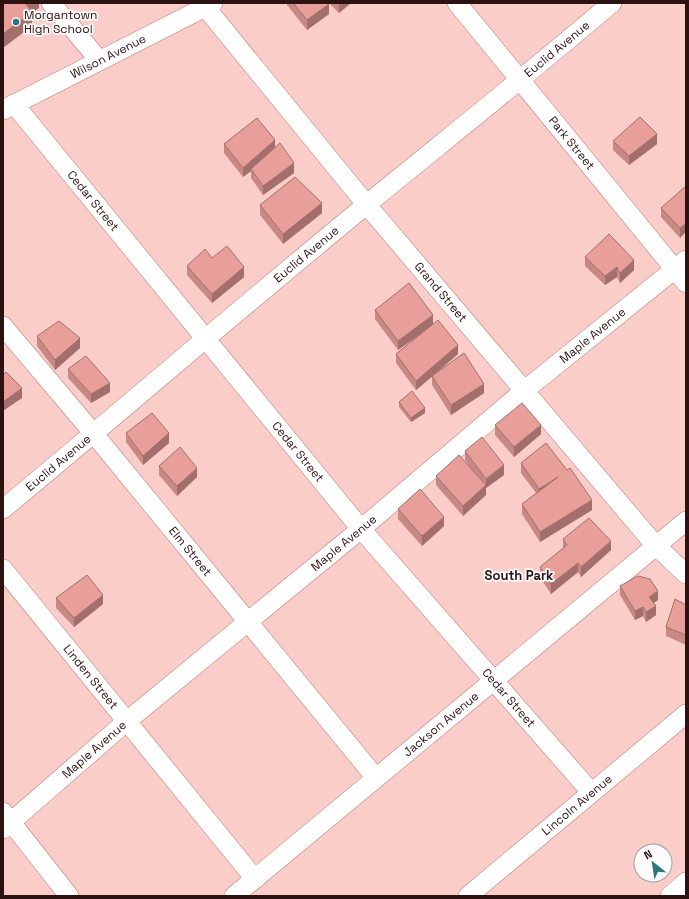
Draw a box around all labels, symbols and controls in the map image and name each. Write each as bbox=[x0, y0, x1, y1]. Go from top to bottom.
place label: Morgantown High School bbox=[24, 7, 97, 37]
marker: Morgantown High School bbox=[11, 17, 21, 27]
street label: Euclid Avenue bbox=[521, 17, 593, 81]
street label: Wilson Avenue bbox=[68, 30, 149, 82]
street label: Park Street bbox=[545, 113, 598, 173]
street label: Cedar Street bbox=[64, 167, 123, 234]
street label: Euclid Avenue bbox=[270, 223, 342, 286]
street label: Grand Street bbox=[411, 259, 471, 326]
street label: Maple Avenue bbox=[556, 304, 629, 367]
street label: Cedar Street bbox=[268, 418, 328, 485]
street label: Euclid Avenue bbox=[22, 431, 94, 495]
street label: Maple Avenue bbox=[308, 511, 380, 575]
street label: Elm Street bbox=[165, 523, 215, 580]
district label: South Park bbox=[485, 567, 554, 584]
street label: Linden Street bbox=[60, 641, 122, 713]
street label: Cedar Street bbox=[478, 665, 539, 731]
street label: Jackson Avenue bbox=[400, 688, 482, 760]
street label: Maple Avenue bbox=[59, 717, 130, 782]
street label: Lincoln Avenue bbox=[538, 771, 616, 839]
north arrow bbox=[633, 843, 673, 883]
text: N bbox=[641, 846, 655, 862]

